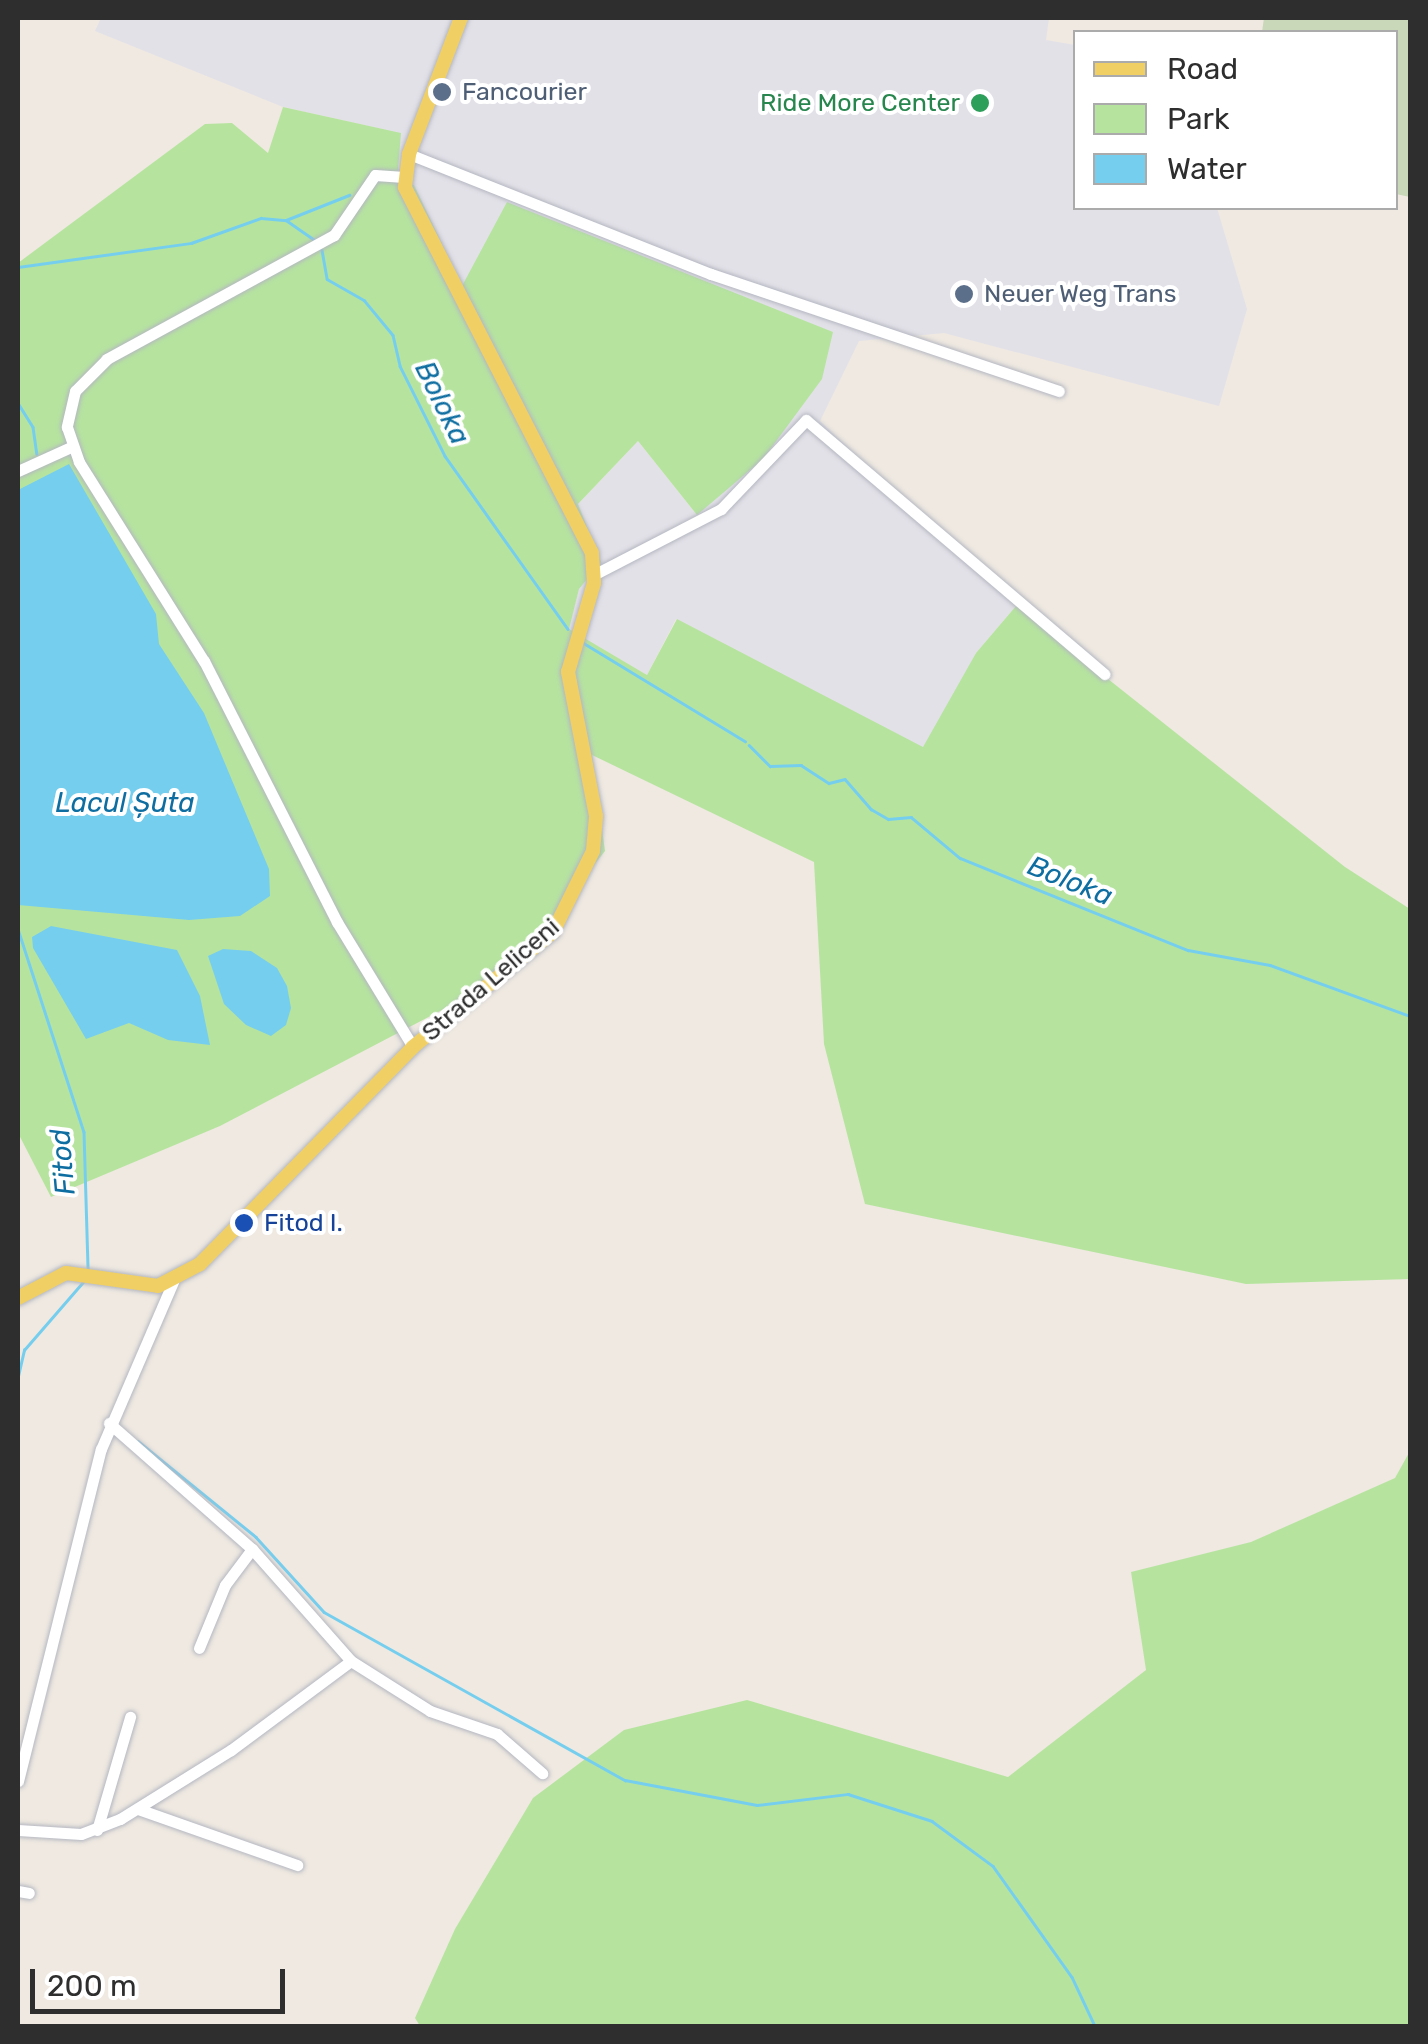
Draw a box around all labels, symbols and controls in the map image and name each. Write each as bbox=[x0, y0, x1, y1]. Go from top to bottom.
legend bbox=[1073, 30, 1398, 210]
text: Road bbox=[1167, 51, 1238, 87]
place label: Fancourier bbox=[462, 77, 587, 107]
marker: Fancourier bbox=[431, 81, 453, 103]
place label: Ride More Center bbox=[760, 88, 960, 118]
marker: Ride More Center bbox=[969, 92, 991, 114]
text: Park bbox=[1167, 101, 1229, 137]
text: Water bbox=[1167, 151, 1247, 187]
place label: Neuer Weg Trans bbox=[984, 279, 1178, 309]
marker: Neuer Weg Trans bbox=[953, 283, 975, 305]
water label: Boloka bbox=[408, 356, 476, 450]
water label: Lacul Șuta bbox=[55, 786, 195, 820]
water label: Boloka bbox=[1023, 849, 1117, 913]
street label: Strada Leliceni bbox=[416, 912, 566, 1048]
water label: Fitod bbox=[43, 1127, 83, 1197]
place label: Fitod I. bbox=[264, 1208, 343, 1238]
marker: Fitod I. bbox=[233, 1212, 255, 1234]
scale bar bbox=[35, 1949, 290, 2011]
text: 200 m bbox=[47, 1968, 137, 2004]

